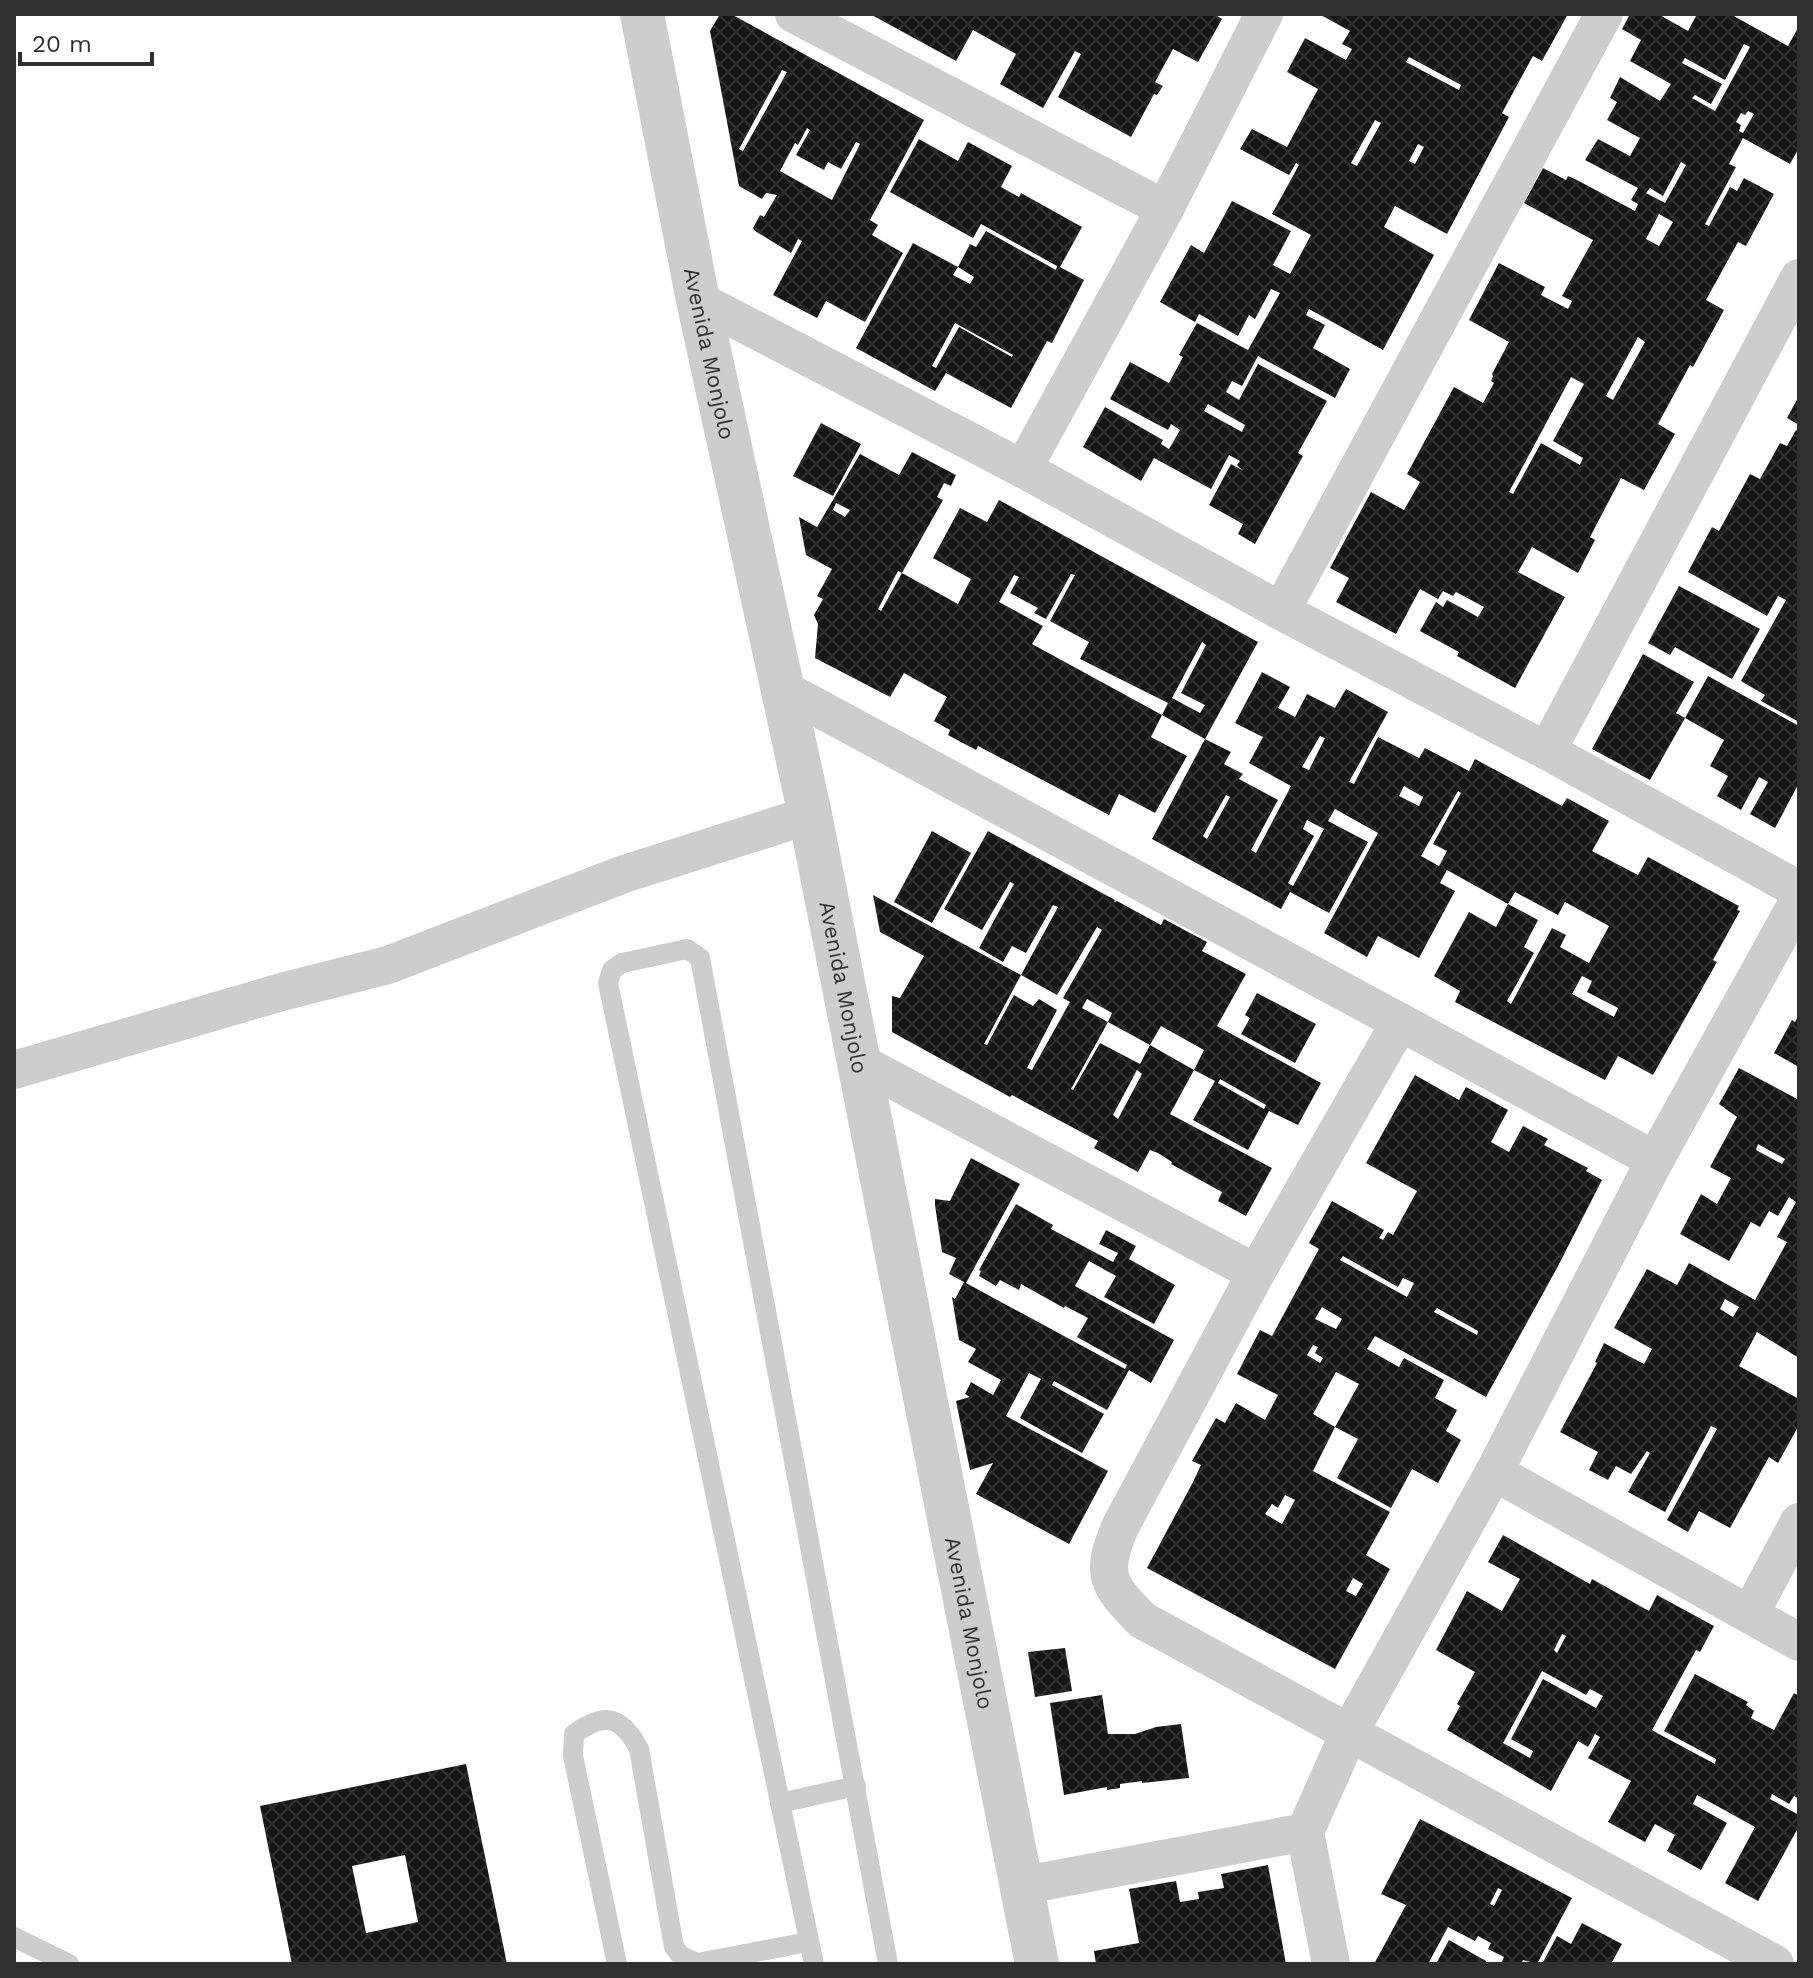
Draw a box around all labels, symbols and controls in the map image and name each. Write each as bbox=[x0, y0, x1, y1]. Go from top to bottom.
scale bar bbox=[20, 16, 152, 66]
text: 20 m bbox=[32, 30, 92, 58]
street label: Avenida Monjolo bbox=[679, 265, 740, 442]
street label: Avenida Monjolo bbox=[814, 899, 873, 1076]
street label: Avenida Monjolo bbox=[940, 1535, 998, 1711]

